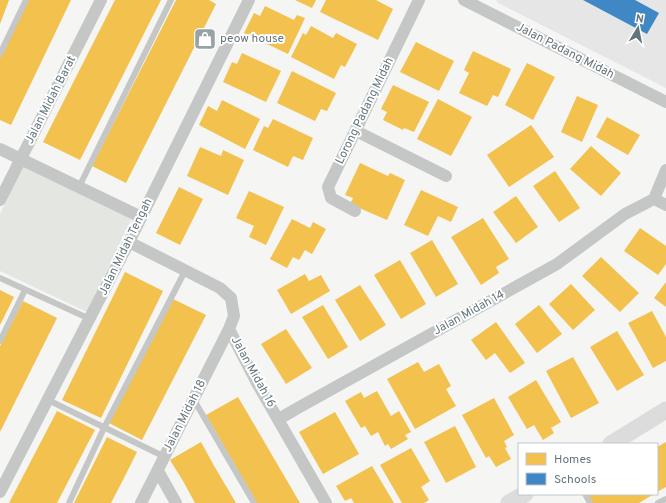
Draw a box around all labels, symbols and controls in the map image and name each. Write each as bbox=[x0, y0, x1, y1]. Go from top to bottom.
north arrow bbox=[618, 8, 658, 48]
text: N bbox=[634, 12, 645, 27]
street label: Jalan Padang Midah bbox=[513, 19, 617, 83]
shop icon: peow house bbox=[192, 26, 218, 52]
place label: peow house bbox=[220, 31, 284, 47]
street label: Jalan Midah Barat bbox=[22, 53, 80, 147]
street label: Lorong Padang Midah bbox=[332, 55, 398, 167]
street label: Jalan Midah Tengah bbox=[96, 196, 156, 298]
street label: Jalan Midah 14 bbox=[431, 287, 507, 339]
street label: Jalan Midah 16 bbox=[227, 334, 279, 410]
street label: Jalan Midah 18 bbox=[160, 377, 210, 455]
legend bbox=[518, 443, 658, 495]
text: Homes bbox=[554, 452, 591, 468]
text: Schools bbox=[554, 472, 596, 488]

